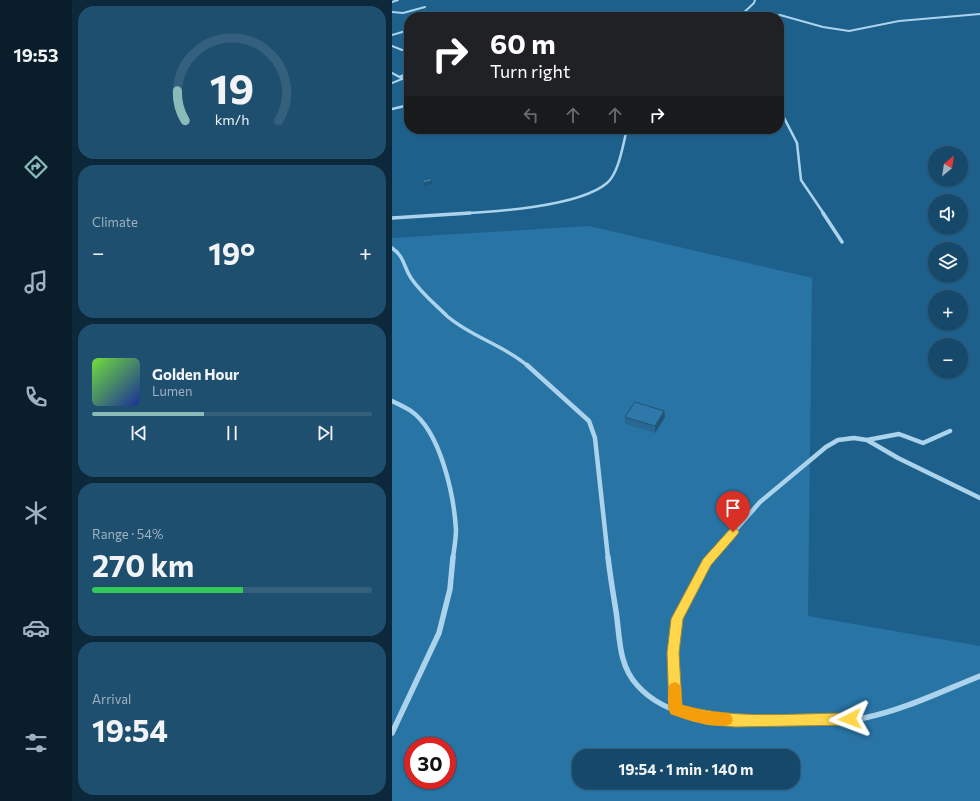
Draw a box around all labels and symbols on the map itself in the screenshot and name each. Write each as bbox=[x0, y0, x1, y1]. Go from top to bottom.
north arrow bbox=[928, 146, 968, 186]
pin bbox=[716, 491, 750, 532]
position arrow bbox=[829, 698, 871, 740]
speed limit sign: 30 bbox=[404, 737, 456, 789]

